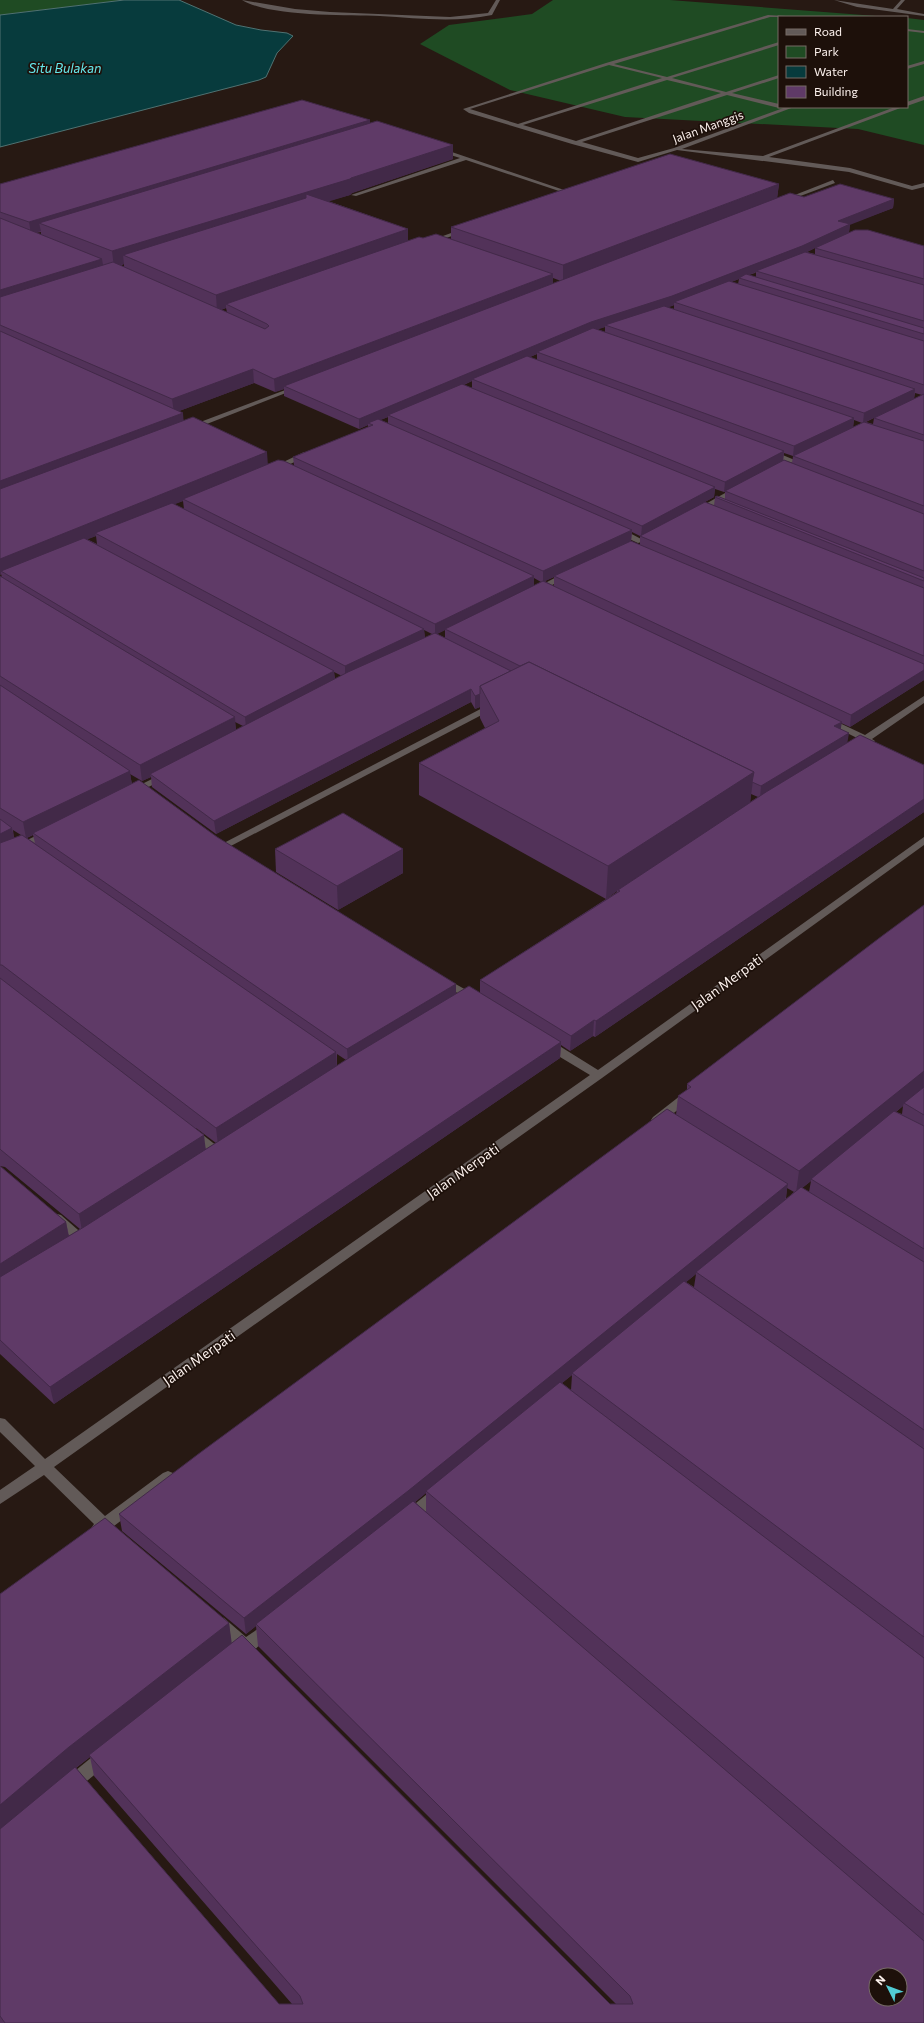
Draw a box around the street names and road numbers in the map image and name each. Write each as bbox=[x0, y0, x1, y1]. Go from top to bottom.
street label: Jalan Manggis bbox=[670, 107, 745, 146]
street label: Jalan Merpati bbox=[688, 950, 766, 1013]
street label: Jalan Merpati bbox=[423, 1139, 502, 1202]
street label: Jalan Merpati bbox=[159, 1326, 238, 1389]

